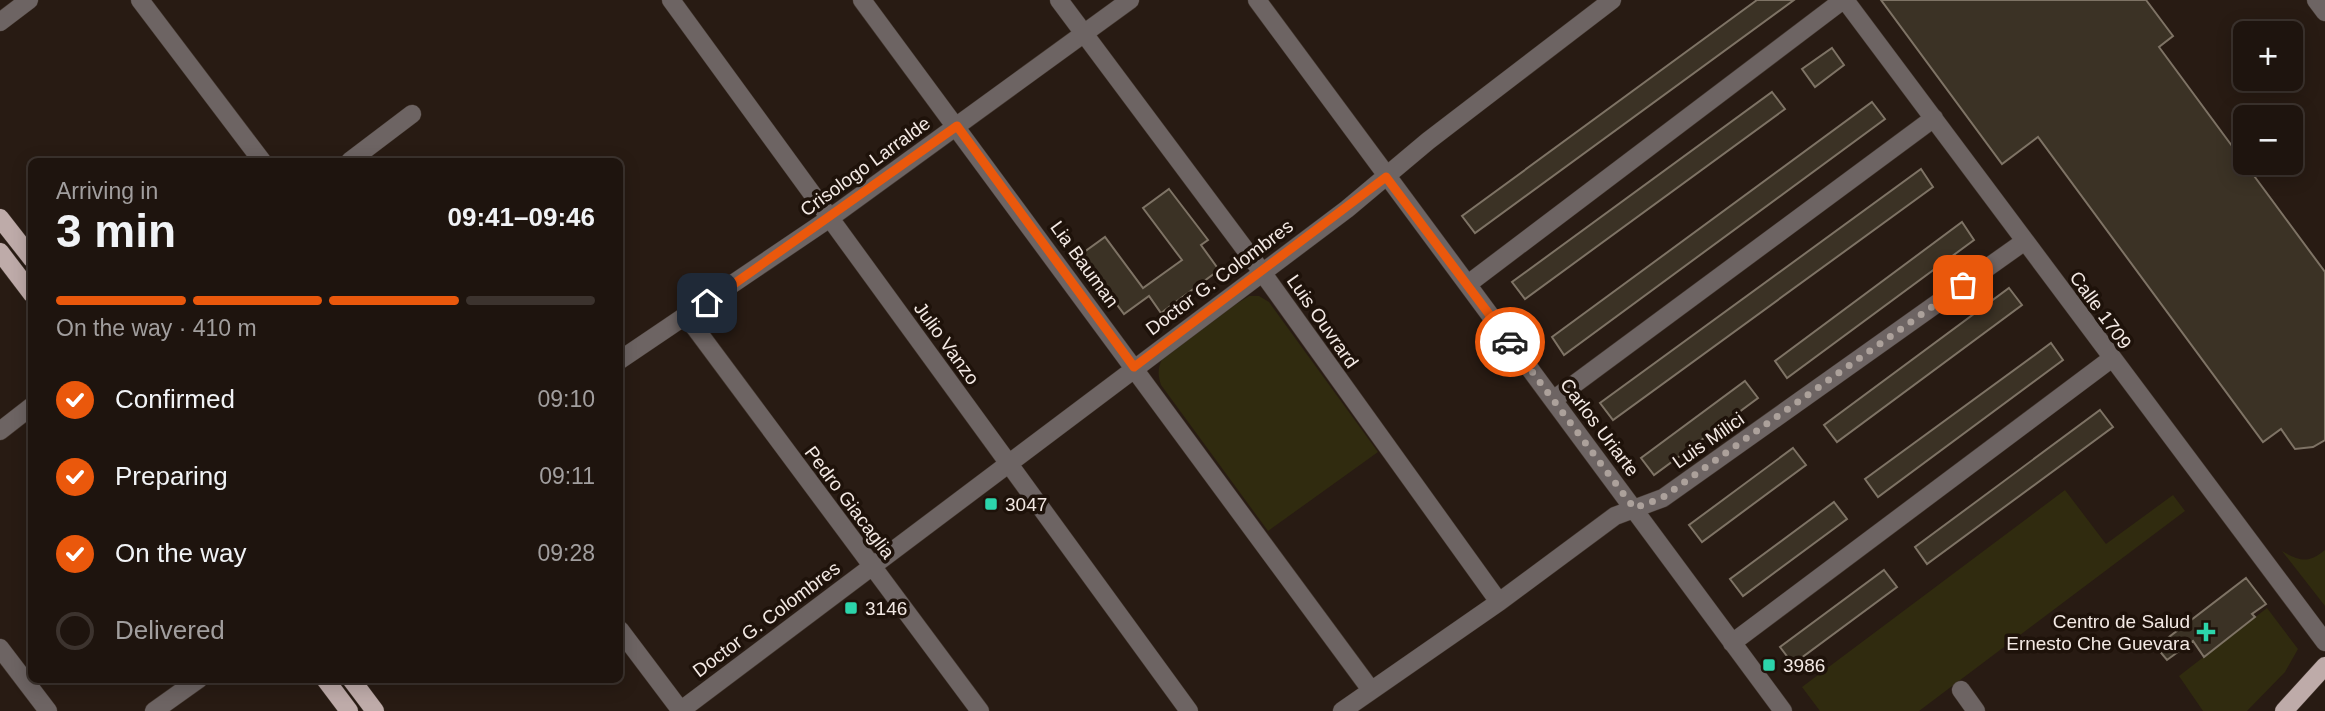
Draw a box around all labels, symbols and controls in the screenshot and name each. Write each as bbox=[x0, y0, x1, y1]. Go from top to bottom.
map controls bbox=[2233, 21, 2303, 175]
button: + bbox=[2233, 21, 2303, 91]
button: − bbox=[2233, 105, 2303, 175]
street label: Crisologo Larralde bbox=[796, 112, 934, 221]
text: Arriving in bbox=[56, 178, 158, 204]
text: 09:41–09:46 bbox=[448, 202, 595, 232]
text: 3 min bbox=[56, 205, 176, 257]
street label: Doctor G. Colombres bbox=[1142, 215, 1297, 339]
street label: Lia Bauman bbox=[1046, 217, 1123, 311]
pin bbox=[1933, 255, 1993, 315]
icon: bag bbox=[1944, 266, 1982, 304]
street label: Calle 1709 bbox=[2065, 267, 2136, 353]
street label: Luis Ouvrard bbox=[1283, 271, 1362, 372]
pin bbox=[677, 273, 737, 333]
icon: home bbox=[688, 284, 726, 322]
street label: Julio Vanzo bbox=[910, 298, 984, 389]
courier bbox=[1475, 307, 1545, 377]
text: On the way · 410 m bbox=[56, 315, 257, 341]
icon: car bbox=[1491, 323, 1529, 361]
street label: Carlos Uriarte bbox=[1556, 374, 1643, 480]
icon: check bbox=[56, 381, 94, 419]
text: Confirmed bbox=[115, 384, 235, 414]
text: 09:10 bbox=[537, 386, 595, 412]
street label: Luis Milici bbox=[1669, 408, 1748, 473]
street label: Pedro Giacaglia bbox=[801, 442, 899, 563]
icon: check bbox=[56, 458, 94, 496]
text: Preparing bbox=[115, 461, 228, 491]
text: 09:11 bbox=[539, 463, 595, 489]
place label: 3047 bbox=[1005, 494, 1047, 515]
marker: 3047 bbox=[983, 496, 999, 512]
icon: check bbox=[56, 535, 94, 573]
text: On the way bbox=[115, 538, 247, 568]
text: 09:28 bbox=[537, 540, 595, 566]
street label: Doctor G. Colombres bbox=[689, 557, 844, 681]
place label: 3146 bbox=[865, 598, 907, 619]
marker: 3146 bbox=[843, 600, 859, 616]
place label: Centro de Salud Ernesto Che Guevara bbox=[2006, 611, 2190, 654]
text: Delivered bbox=[115, 615, 225, 645]
marker: Centro de Salud Ernesto Che Guevara bbox=[2196, 622, 2216, 642]
place label: 3986 bbox=[1783, 655, 1825, 676]
marker: 3986 bbox=[1761, 657, 1777, 673]

